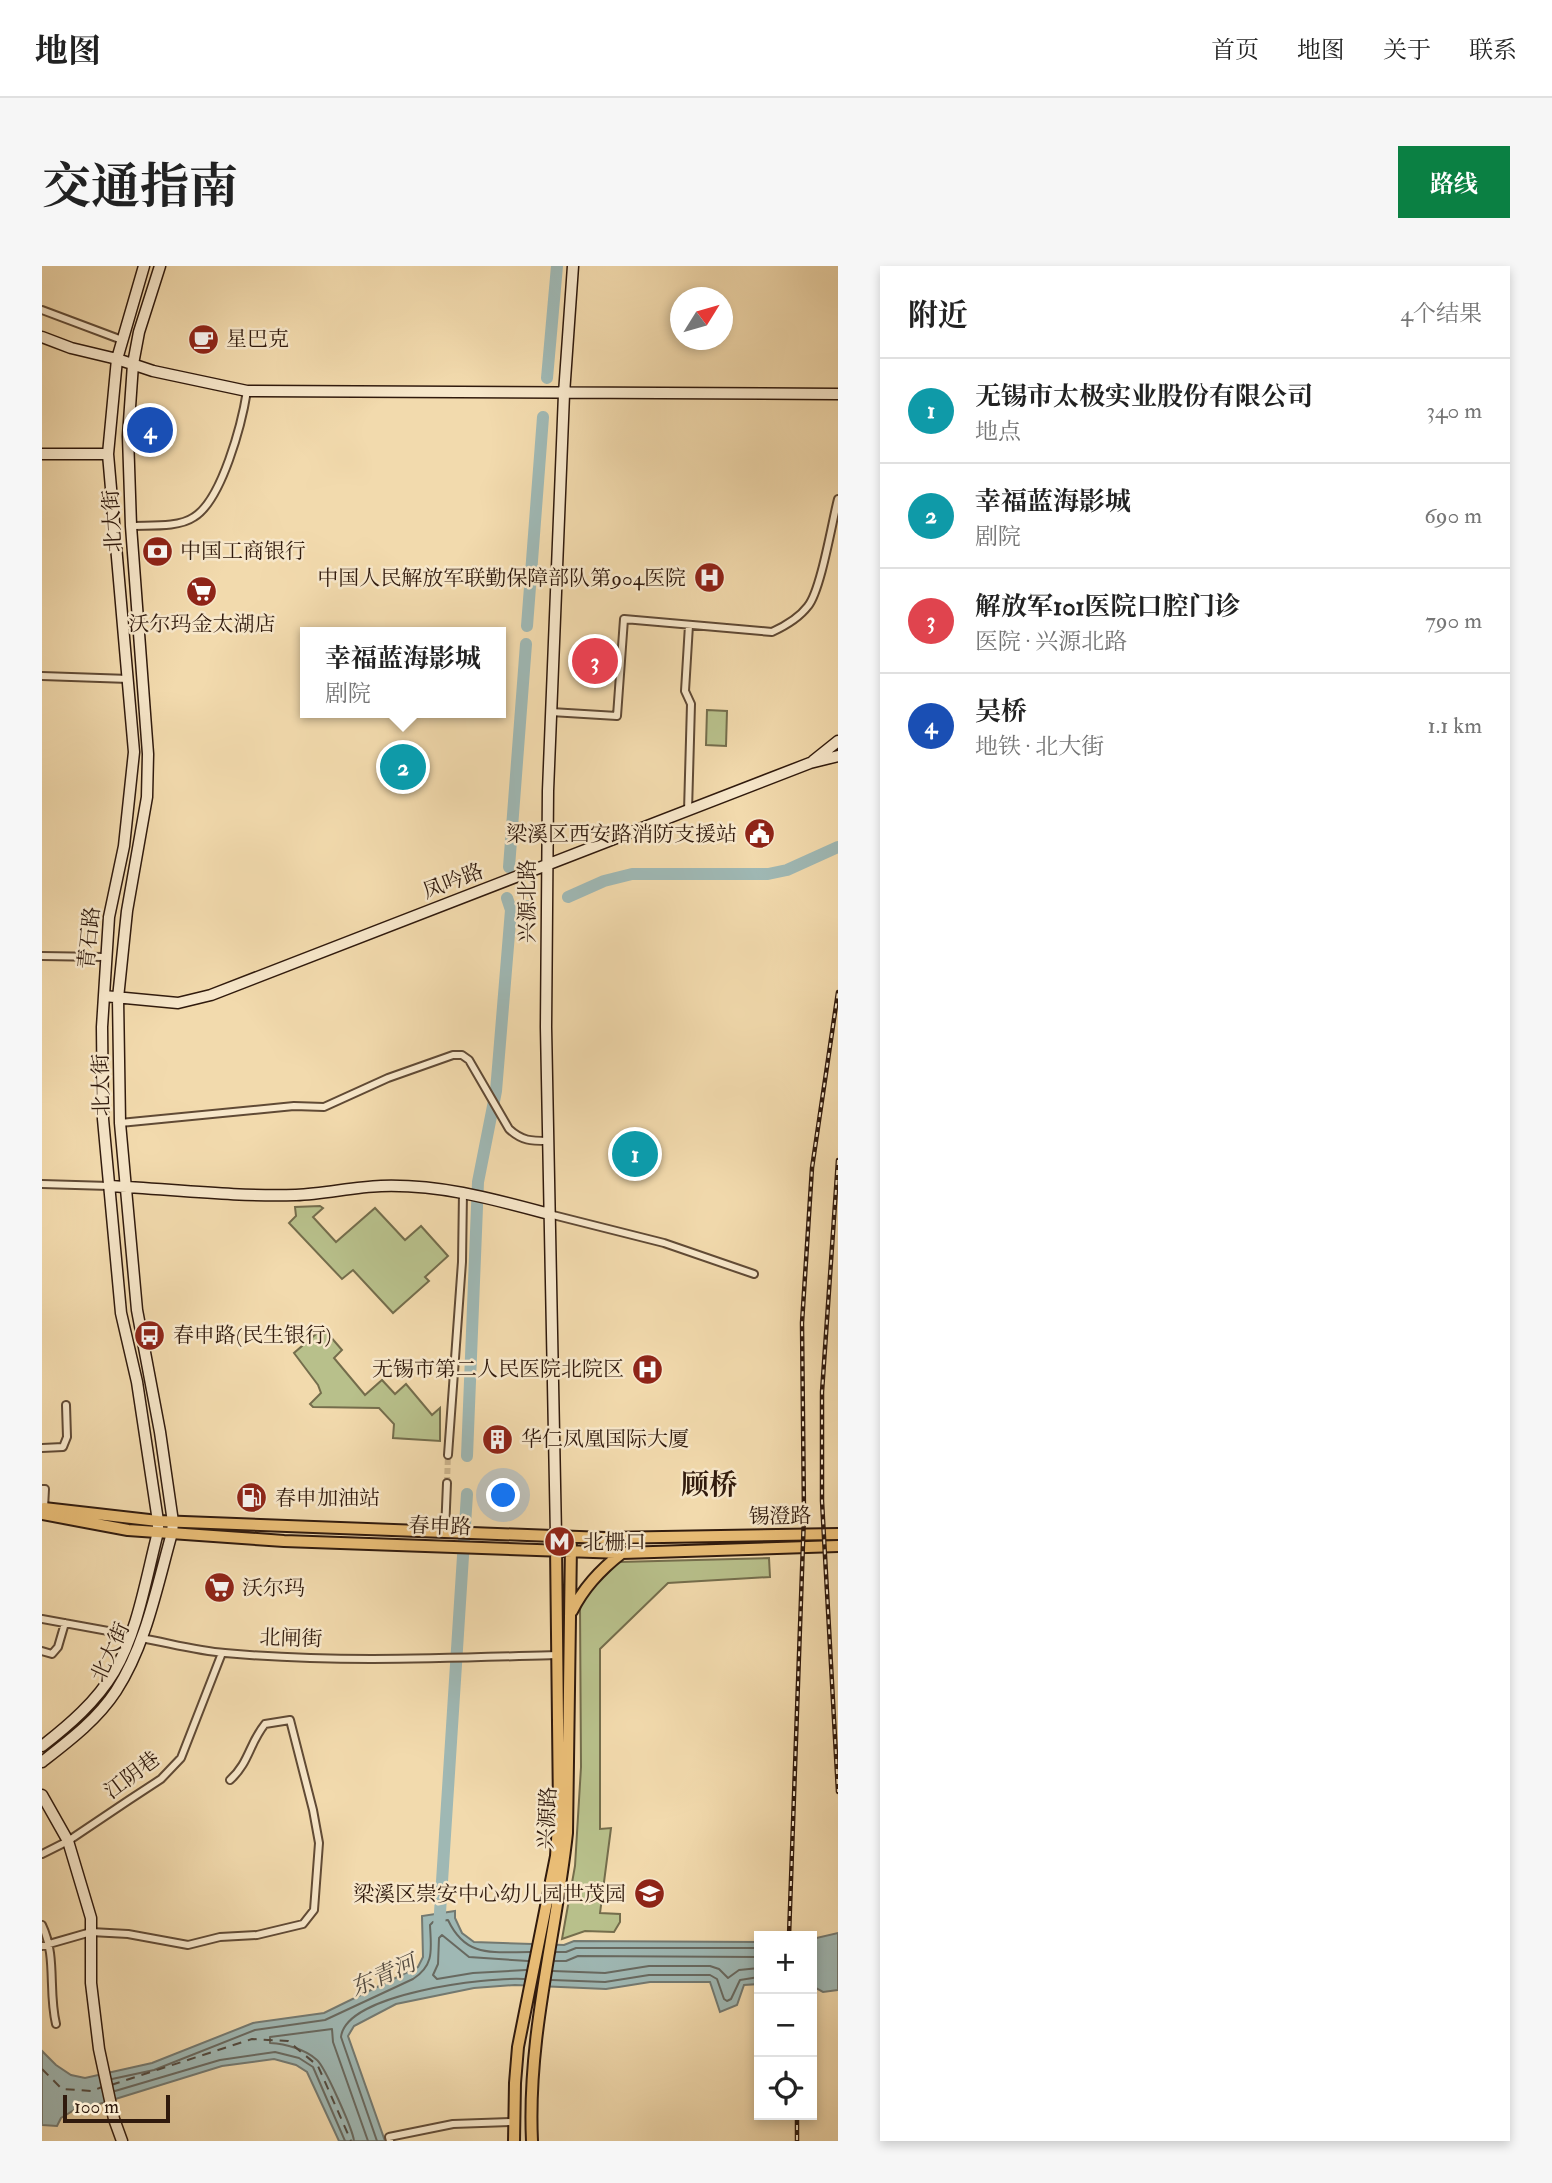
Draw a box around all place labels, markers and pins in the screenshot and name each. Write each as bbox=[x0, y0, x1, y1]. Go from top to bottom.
cafe icon: 星巴克 bbox=[186, 322, 220, 356]
place label: 星巴克 bbox=[226, 326, 289, 353]
pin: 4 bbox=[127, 404, 173, 456]
bank icon: 中国工商银行 bbox=[140, 534, 174, 568]
place label: 中国工商银行 bbox=[180, 538, 306, 565]
hospital icon: 中国人民解放军联勤保障部队第904医院 bbox=[692, 561, 726, 595]
place label: 中国人民解放军联勤保障部队第904医院 bbox=[317, 565, 686, 592]
supermarket icon: 沃尔玛金太湖店 bbox=[185, 575, 219, 609]
place label: 沃尔玛金太湖店 bbox=[129, 611, 276, 638]
pin: 3 bbox=[572, 635, 618, 687]
pin: 2 bbox=[380, 741, 426, 793]
public building icon: 梁溪区西安路消防支援站 bbox=[743, 817, 777, 851]
place label: 梁溪区西安路消防支援站 bbox=[506, 821, 737, 848]
pin: 1 bbox=[612, 1128, 658, 1180]
bus stop icon: 春申路(民生银行) bbox=[133, 1318, 167, 1352]
place label: 春申路(民生银行) bbox=[173, 1322, 331, 1349]
hospital icon: 无锡市第二人民医院北院区 bbox=[630, 1352, 664, 1386]
place label: 无锡市第二人民医院北院区 bbox=[372, 1356, 624, 1383]
building icon: 华仁凤凰国际大厦 bbox=[481, 1422, 515, 1456]
place label: 华仁凤凰国际大厦 bbox=[521, 1426, 689, 1453]
fuel station icon: 春申加油站 bbox=[235, 1481, 269, 1515]
place label: 春申加油站 bbox=[275, 1485, 380, 1512]
metro station icon: 北栅口 bbox=[543, 1525, 577, 1559]
place label: 北栅口 bbox=[583, 1529, 646, 1556]
supermarket icon: 沃尔玛 bbox=[202, 1571, 236, 1605]
place label: 沃尔玛 bbox=[242, 1575, 305, 1602]
school or university icon: 梁溪区崇安中心幼儿园世茂园 bbox=[632, 1877, 666, 1911]
place label: 梁溪区崇安中心幼儿园世茂园 bbox=[353, 1881, 626, 1908]

